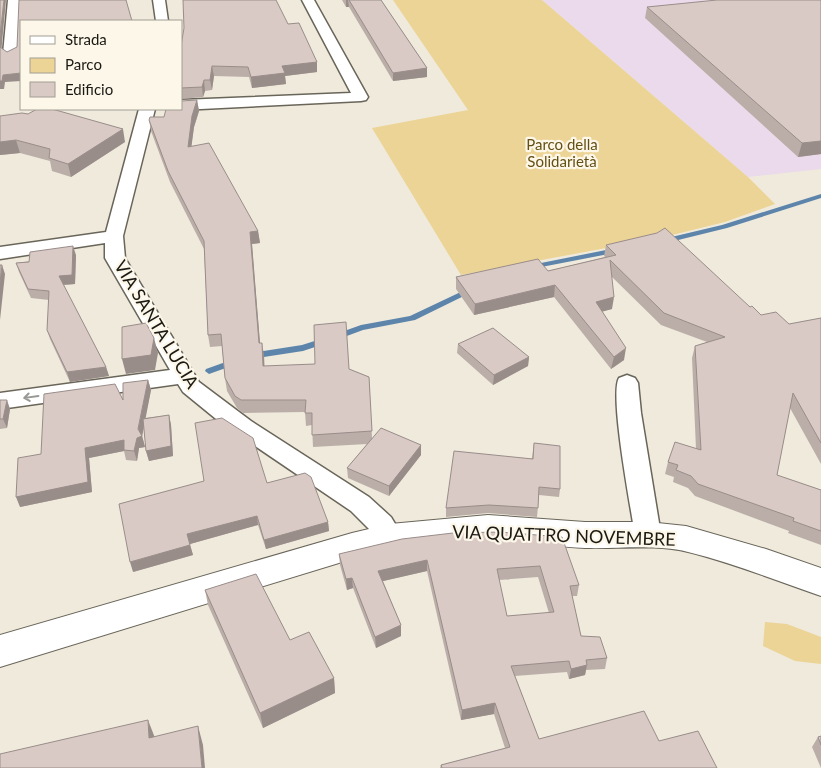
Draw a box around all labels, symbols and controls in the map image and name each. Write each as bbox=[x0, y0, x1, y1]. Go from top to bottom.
legend bbox=[20, 20, 182, 110]
text: Strada bbox=[65, 30, 107, 48]
text: Parco bbox=[65, 55, 102, 73]
text: Edificio bbox=[65, 80, 113, 98]
park label: Parco della Solidarietà bbox=[526, 135, 598, 170]
street label: VIA SANTA LUCIA bbox=[110, 256, 204, 393]
one-way arrow bbox=[23, 392, 39, 402]
street label: VIA QUATTRO NOVEMBRE bbox=[452, 520, 676, 550]

